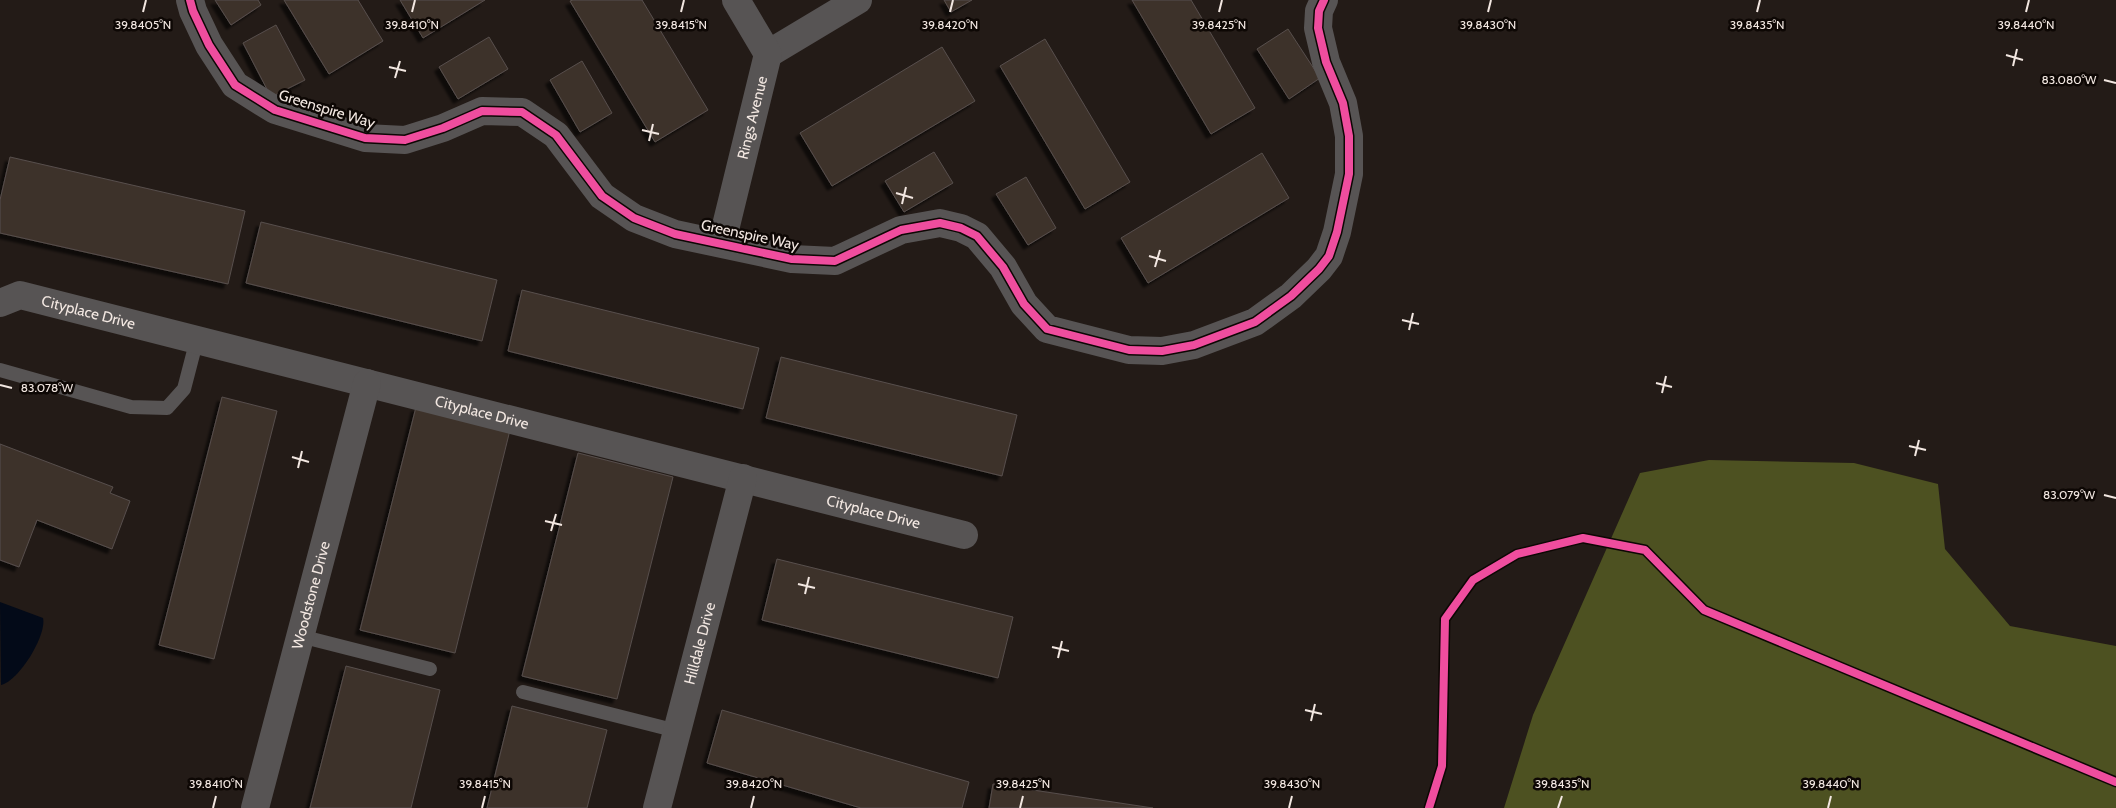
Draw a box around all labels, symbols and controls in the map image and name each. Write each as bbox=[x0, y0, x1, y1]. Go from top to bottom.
text: 39.8405°N bbox=[115, 17, 171, 32]
text: 39.8410°N bbox=[385, 17, 439, 32]
text: 39.8415°N bbox=[655, 17, 707, 32]
text: 39.8420°N bbox=[922, 17, 978, 32]
text: 39.8425°N bbox=[1192, 17, 1246, 32]
text: 39.8430°N bbox=[1460, 17, 1516, 32]
text: 39.8435°N bbox=[1730, 17, 1784, 32]
text: 39.8440°N bbox=[1997, 17, 2055, 32]
text: 83.080°W bbox=[2042, 72, 2097, 87]
street label: Rings Avenue bbox=[734, 74, 771, 161]
street label: Greenspire Way bbox=[277, 86, 378, 132]
street label: Greenspire Way bbox=[699, 216, 801, 254]
street label: Cityplace Drive bbox=[39, 292, 137, 333]
text: 83.078°W bbox=[21, 380, 74, 395]
street label: Cityplace Drive bbox=[433, 392, 531, 433]
text: 83.079°W bbox=[2043, 487, 2096, 502]
street label: Cityplace Drive bbox=[825, 491, 922, 533]
street label: Woodstone Drive bbox=[288, 539, 334, 651]
street label: Hilldale Drive bbox=[681, 600, 719, 687]
text: 39.8410°N bbox=[189, 776, 243, 791]
text: 39.8415°N bbox=[459, 776, 511, 791]
text: 39.8420°N bbox=[726, 776, 782, 791]
text: 39.8425°N bbox=[996, 776, 1050, 791]
text: 39.8430°N bbox=[1264, 776, 1320, 791]
text: 39.8435°N bbox=[1535, 776, 1589, 791]
text: 39.8440°N bbox=[1802, 776, 1860, 791]

